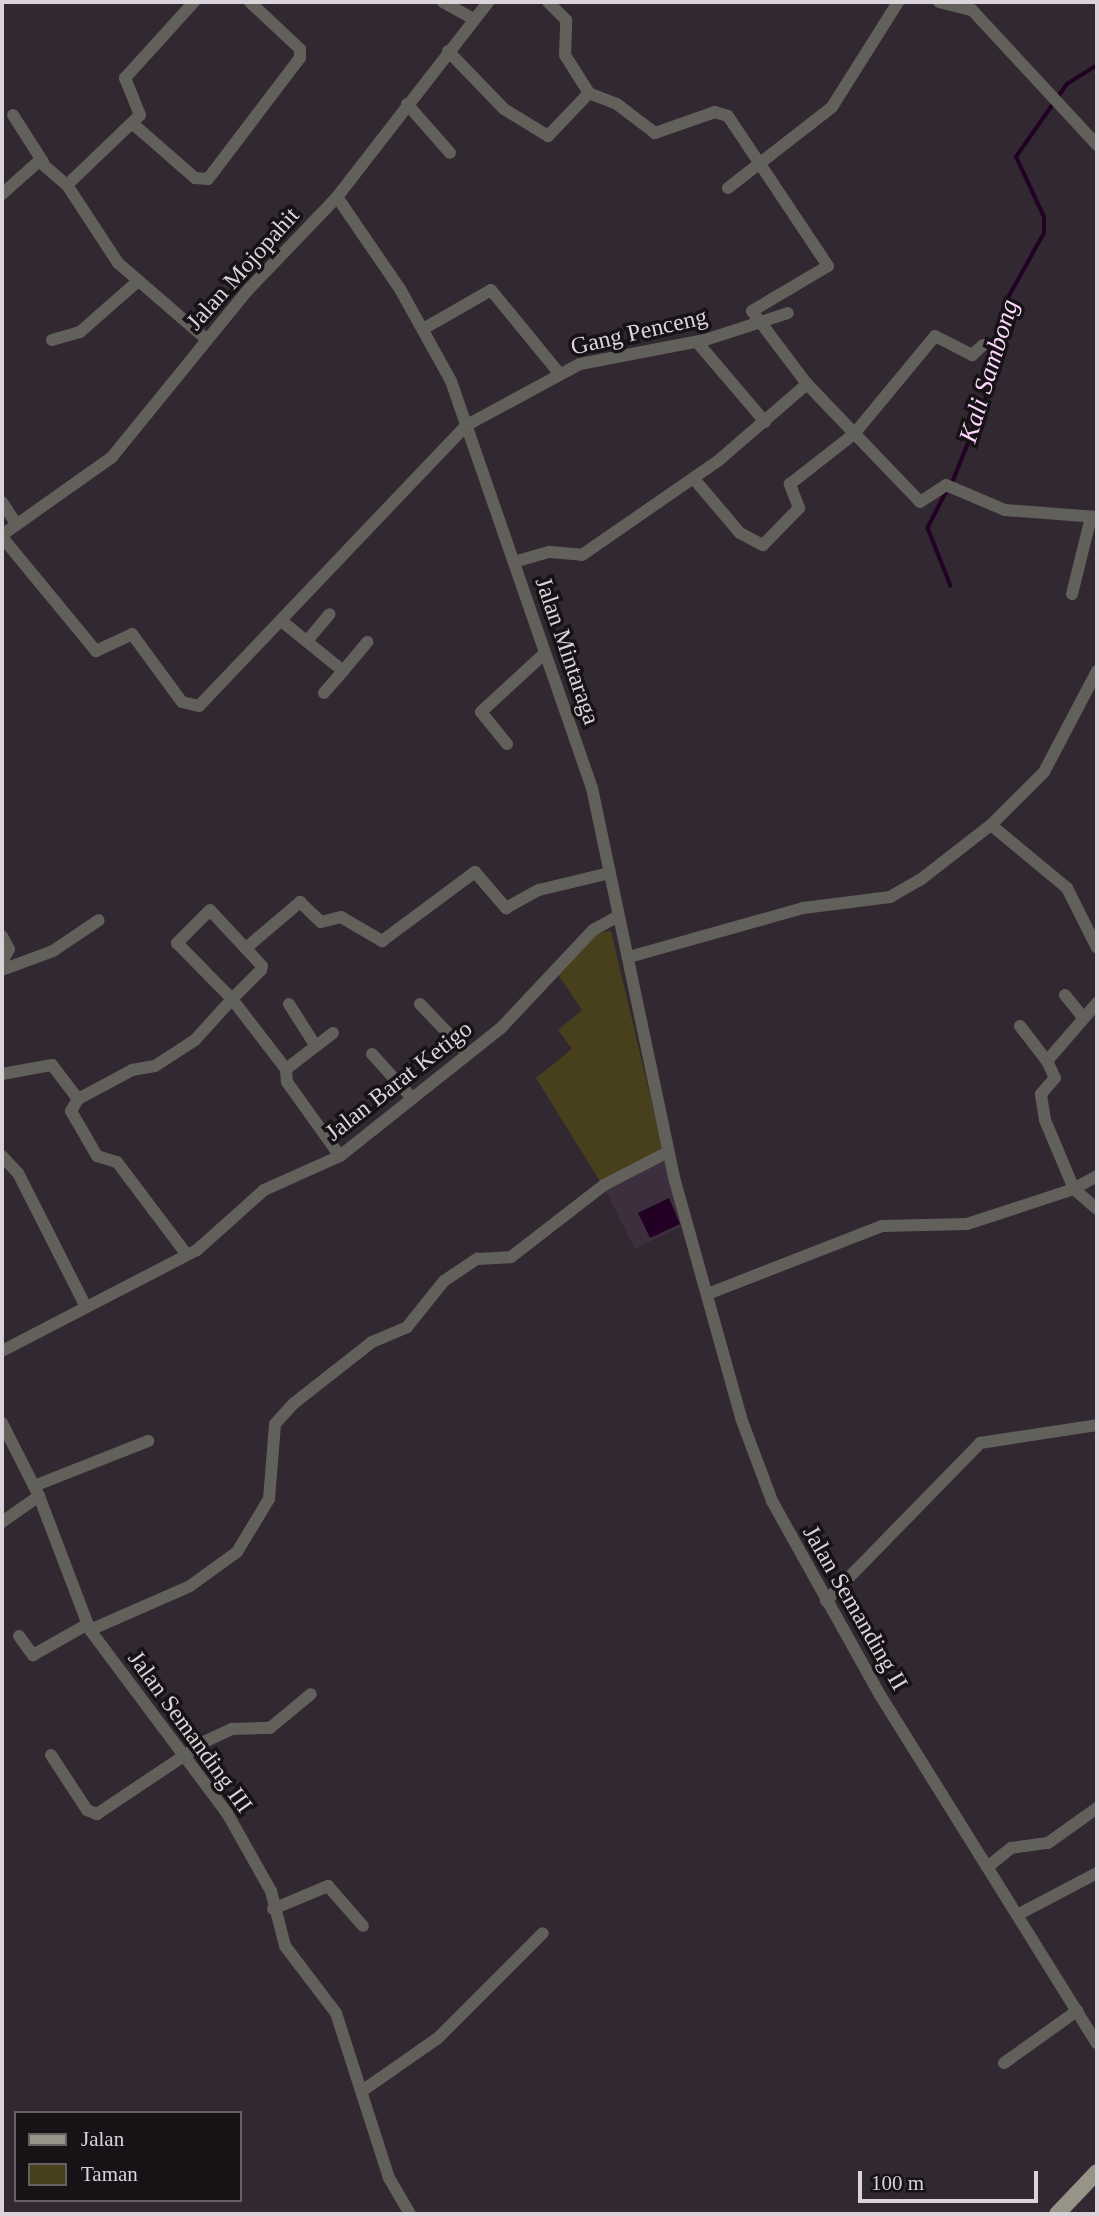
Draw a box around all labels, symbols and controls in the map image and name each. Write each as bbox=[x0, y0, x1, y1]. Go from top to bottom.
street label: Jalan Mojopahit bbox=[180, 202, 306, 336]
water label: Kali Sambong bbox=[952, 296, 1026, 446]
street label: Gang Penceng bbox=[568, 302, 710, 362]
street label: Jalan Mintaraga bbox=[528, 574, 606, 728]
street label: Jalan Barat Ketigo bbox=[320, 1015, 478, 1147]
street label: Jalan Semanding II bbox=[796, 1521, 914, 1695]
street label: Jalan Semanding III bbox=[122, 1645, 258, 1819]
legend bbox=[14, 2111, 242, 2202]
text: Jalan bbox=[81, 2127, 124, 2151]
scale bar bbox=[861, 2156, 1041, 2200]
text: Taman bbox=[81, 2162, 138, 2186]
text: 100 m bbox=[871, 2171, 924, 2195]

